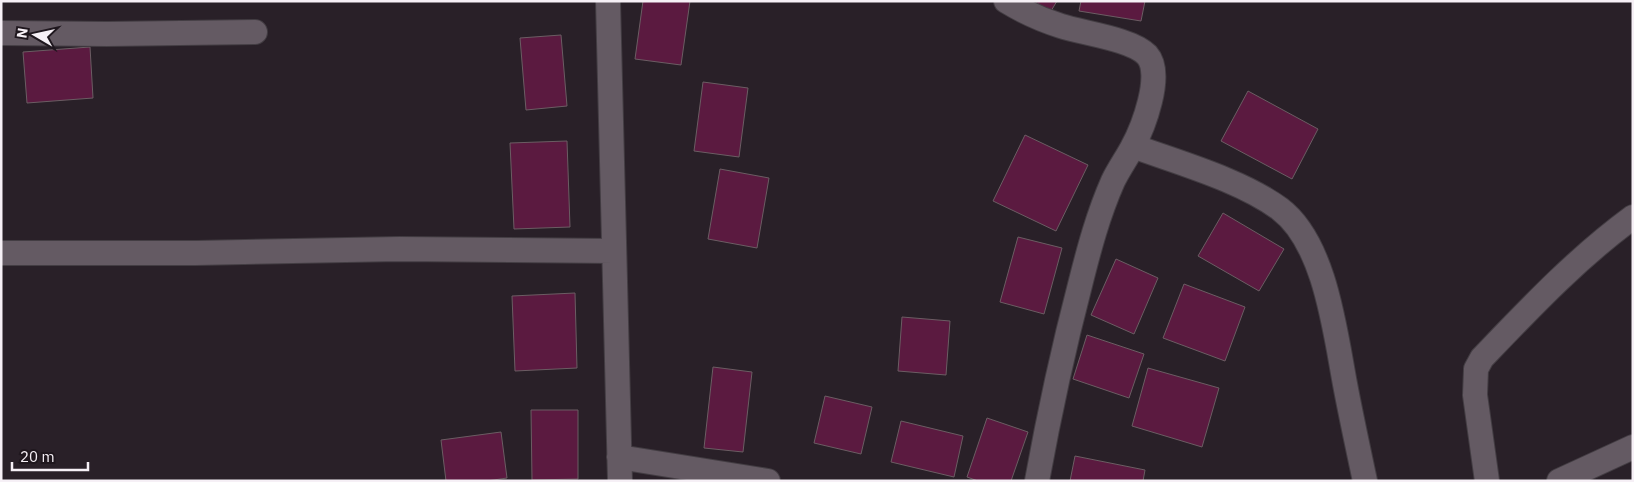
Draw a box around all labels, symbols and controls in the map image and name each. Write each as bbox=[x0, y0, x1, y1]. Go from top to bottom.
north arrow bbox=[10, 10, 60, 60]
text: N bbox=[12, 27, 32, 39]
scale bar bbox=[12, 440, 89, 472]
text: 20 m bbox=[20, 447, 55, 466]

